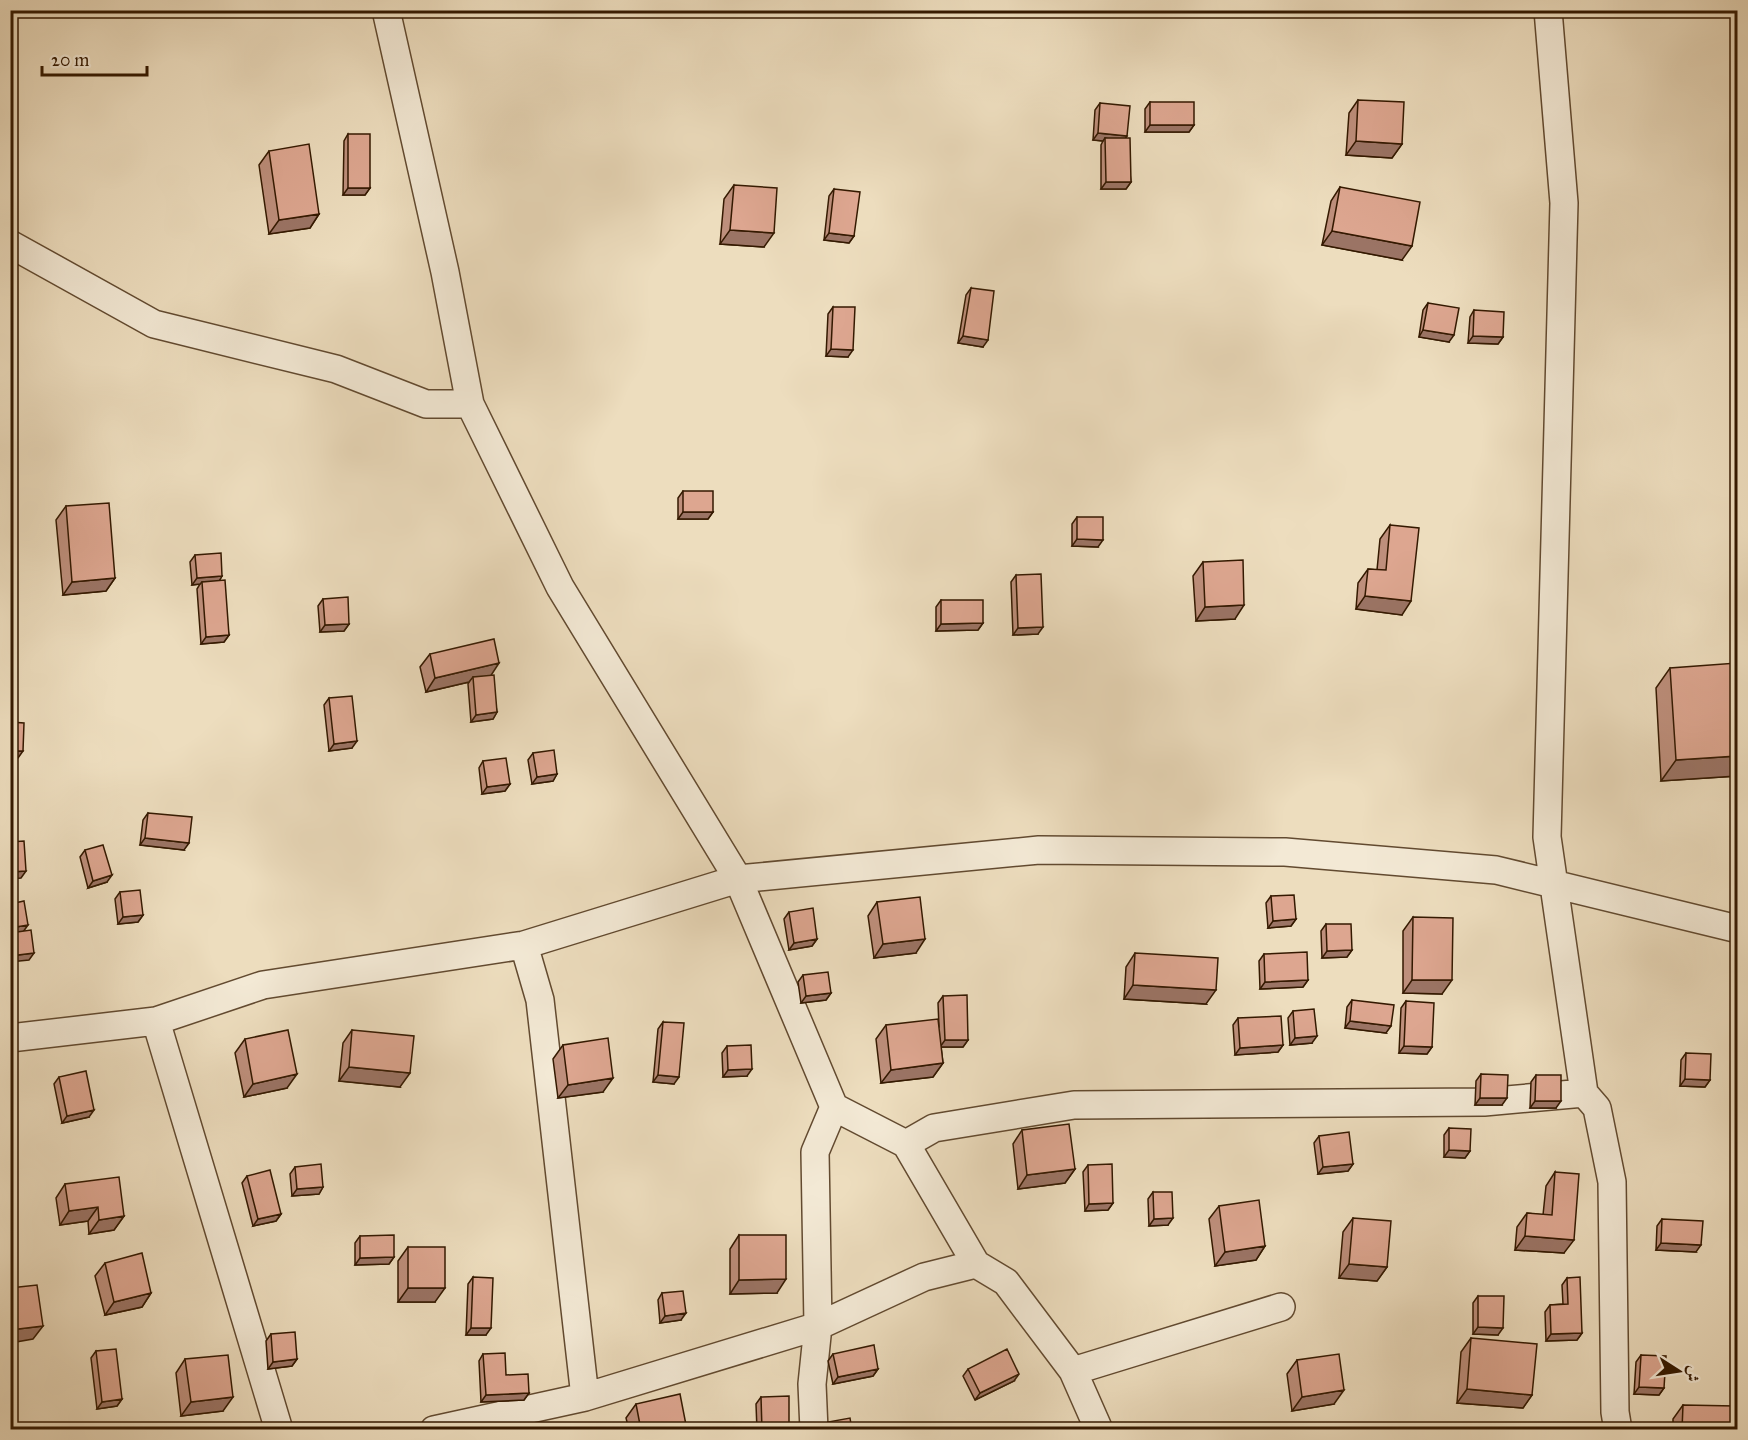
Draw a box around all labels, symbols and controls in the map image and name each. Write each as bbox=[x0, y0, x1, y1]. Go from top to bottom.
scale bar bbox=[42, 39, 147, 77]
text: 20 m bbox=[51, 49, 89, 71]
north arrow bbox=[1649, 1341, 1709, 1401]
text: ش bbox=[1682, 1364, 1704, 1384]

